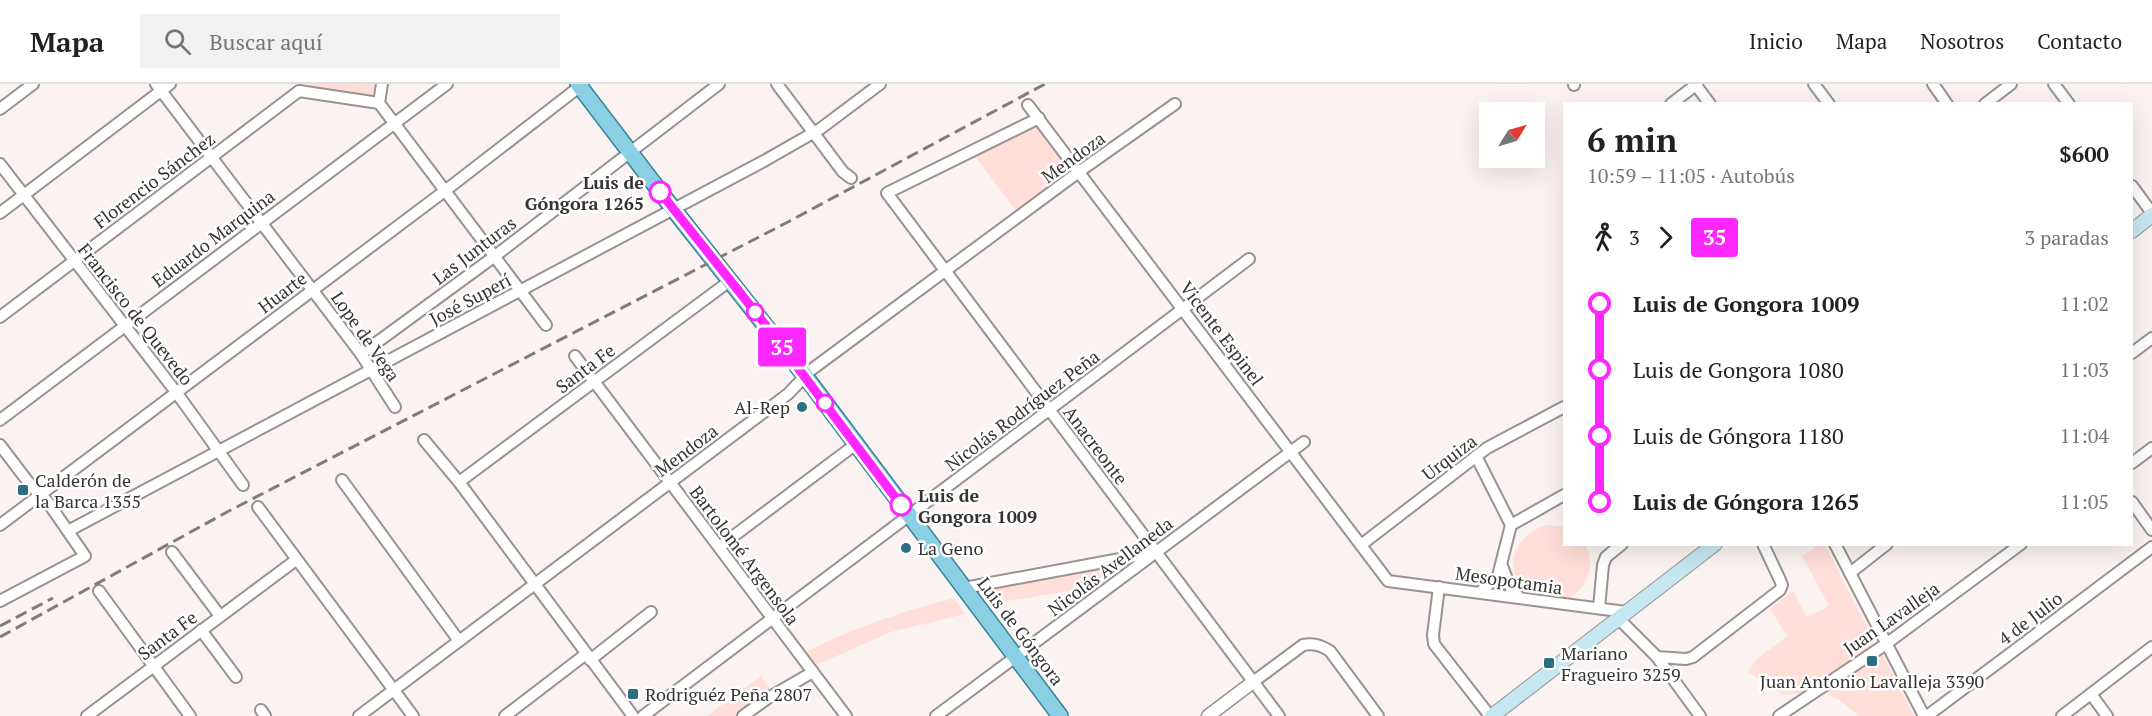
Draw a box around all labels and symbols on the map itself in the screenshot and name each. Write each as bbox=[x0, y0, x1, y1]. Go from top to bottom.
north arrow bbox=[1479, 102, 1545, 168]
street label: Florencio Sánchez bbox=[88, 126, 220, 234]
street label: Mendoza bbox=[1036, 126, 1110, 188]
place label: Luis de Góngora 1265 bbox=[525, 170, 644, 215]
marker: Luis de Góngora 1265 bbox=[649, 181, 671, 203]
street label: Eduardo Marquina bbox=[147, 184, 279, 292]
street label: Las Junturas bbox=[427, 211, 521, 289]
street label: Francisco de Quevedo bbox=[73, 238, 199, 390]
street label: Huarte bbox=[253, 266, 311, 318]
street label: José Superí bbox=[425, 267, 515, 330]
street label: Vicente Espinel bbox=[1175, 276, 1269, 390]
street label: Lope de Vega bbox=[326, 286, 406, 386]
unlabelled marker bbox=[746, 303, 764, 321]
line badge: 35 bbox=[755, 328, 809, 366]
street label: Santa Fe bbox=[550, 338, 620, 398]
street label: Nicolás Rodríguez Peña bbox=[940, 344, 1104, 476]
unlabelled marker bbox=[816, 394, 834, 412]
place label: Al-Rep bbox=[734, 395, 790, 419]
marker: Al-Rep bbox=[795, 400, 809, 414]
street label: Anacreonte bbox=[1058, 401, 1134, 489]
street label: Mendoza bbox=[650, 418, 722, 482]
street label: Urquiza bbox=[1417, 429, 1481, 485]
place label: Calderón de la Barca 1355 bbox=[35, 468, 141, 513]
street label: Bartolomé Argensola bbox=[685, 481, 805, 629]
marker: Calderón de la Barca 1355 bbox=[16, 483, 30, 497]
place label: Luis de Gongora 1009 bbox=[918, 483, 1037, 528]
marker: Luis de Gongora 1009 bbox=[890, 494, 912, 516]
street label: Nicolás Avellaneda bbox=[1043, 511, 1177, 621]
place label: La Geno bbox=[918, 536, 983, 560]
marker: La Geno bbox=[899, 541, 913, 555]
street label: Mesopotamia bbox=[1454, 561, 1564, 599]
street label: Luis de Góngora bbox=[972, 572, 1070, 690]
street label: Juan Lavalleja bbox=[1838, 576, 1944, 660]
street label: 4 de Julio bbox=[1993, 586, 2067, 650]
street label: Santa Fe bbox=[132, 605, 202, 665]
place label: Mariano Fragueiro 3259 bbox=[1561, 641, 1681, 686]
marker: Juan Antonio Lavalleja 3390 bbox=[1865, 654, 1879, 668]
marker: Mariano Fragueiro 3259 bbox=[1542, 656, 1556, 670]
place label: Juan Antonio Lavalleja 3390 bbox=[1760, 669, 1984, 693]
place label: Rodriguéz Peña 2807 bbox=[645, 682, 812, 706]
marker: Rodriguéz Peña 2807 bbox=[626, 687, 640, 701]

